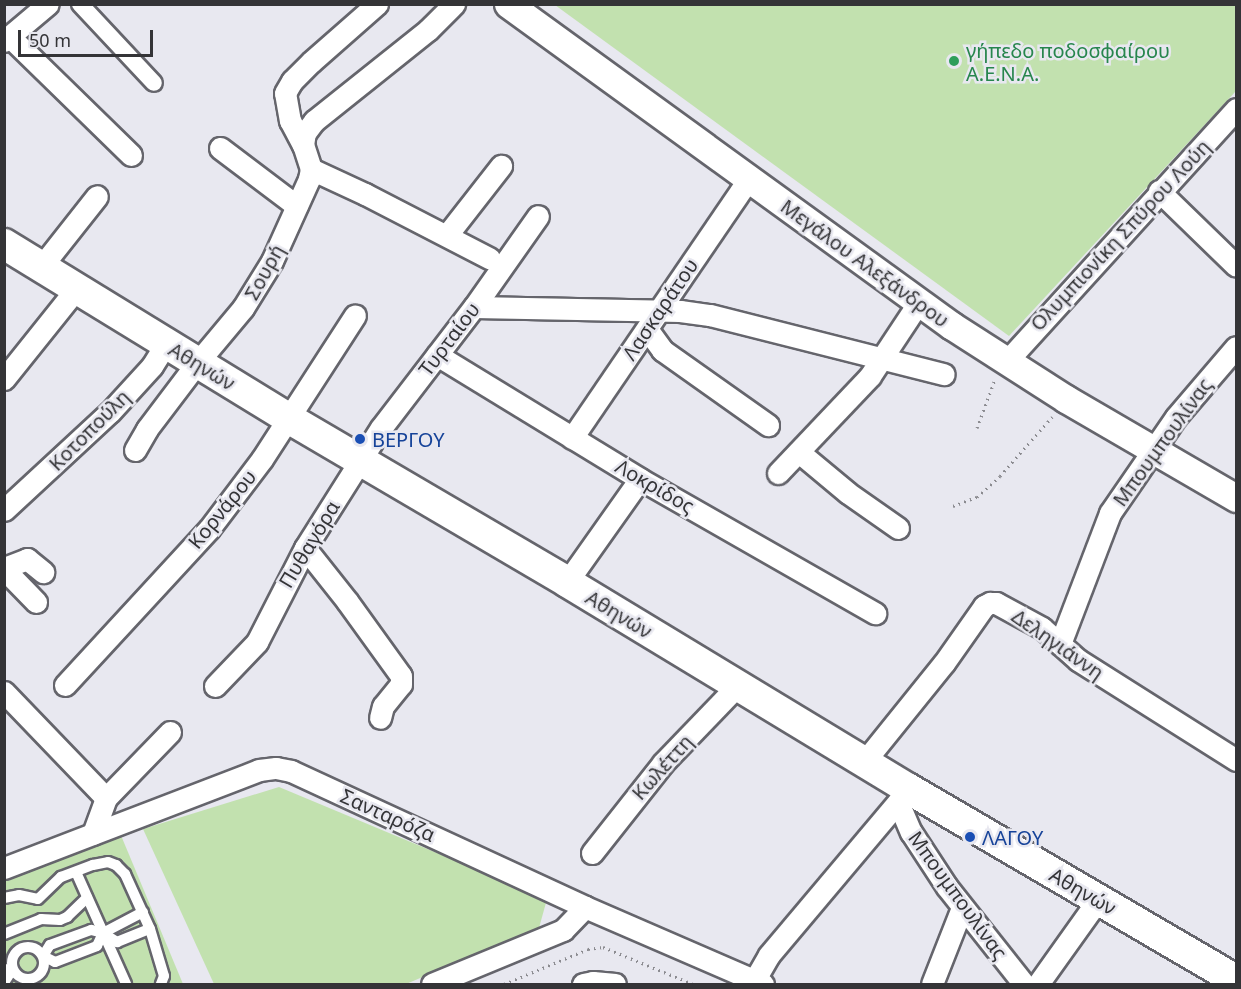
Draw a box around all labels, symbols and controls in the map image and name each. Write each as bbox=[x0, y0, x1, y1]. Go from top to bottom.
scale bar bbox=[21, 18, 156, 56]
text: 50 m bbox=[29, 28, 71, 52]
place label: γήπεδο ποδοσφαίρου Α.Ε.Ν.Α. bbox=[966, 38, 1170, 85]
marker: γήπεδο ποδοσφαίρου Α.Ε.Ν.Α. bbox=[947, 54, 961, 68]
street label: Ολυμπιονίκη Σπύρου Λούη bbox=[1025, 135, 1215, 335]
street label: Μεγάλου Αλεξάνδρου bbox=[776, 194, 954, 332]
street label: Σουρή bbox=[239, 240, 289, 304]
street label: Λασκαράτου bbox=[617, 254, 703, 364]
street label: Τυρταίου bbox=[414, 297, 484, 381]
street label: Αθηνών bbox=[165, 337, 239, 395]
street label: Μπουμπουλίνας bbox=[1107, 373, 1217, 511]
street label: Κοτοπούλη bbox=[44, 385, 134, 475]
place label: ΒΕΡΓΟΥ bbox=[372, 427, 445, 451]
marker: ΒΕΡΓΟΥ bbox=[353, 432, 367, 446]
street label: Λοκρίδος bbox=[611, 454, 699, 518]
street label: Κορνάρου bbox=[183, 465, 261, 553]
street label: Πυθαγόρα bbox=[274, 496, 344, 592]
street label: Αθηνών bbox=[582, 585, 656, 643]
street label: Δεληγιάννη bbox=[1008, 604, 1108, 684]
street label: Κωλέττη bbox=[626, 729, 698, 805]
street label: Σανταρόζα bbox=[337, 783, 439, 847]
place label: ΛΑΓΟΥ bbox=[982, 825, 1043, 849]
street label: Μπουμπουλίνας bbox=[903, 826, 1013, 964]
marker: ΛΑΓΟΥ bbox=[963, 830, 977, 844]
street label: Αθηνών bbox=[1046, 862, 1120, 920]

